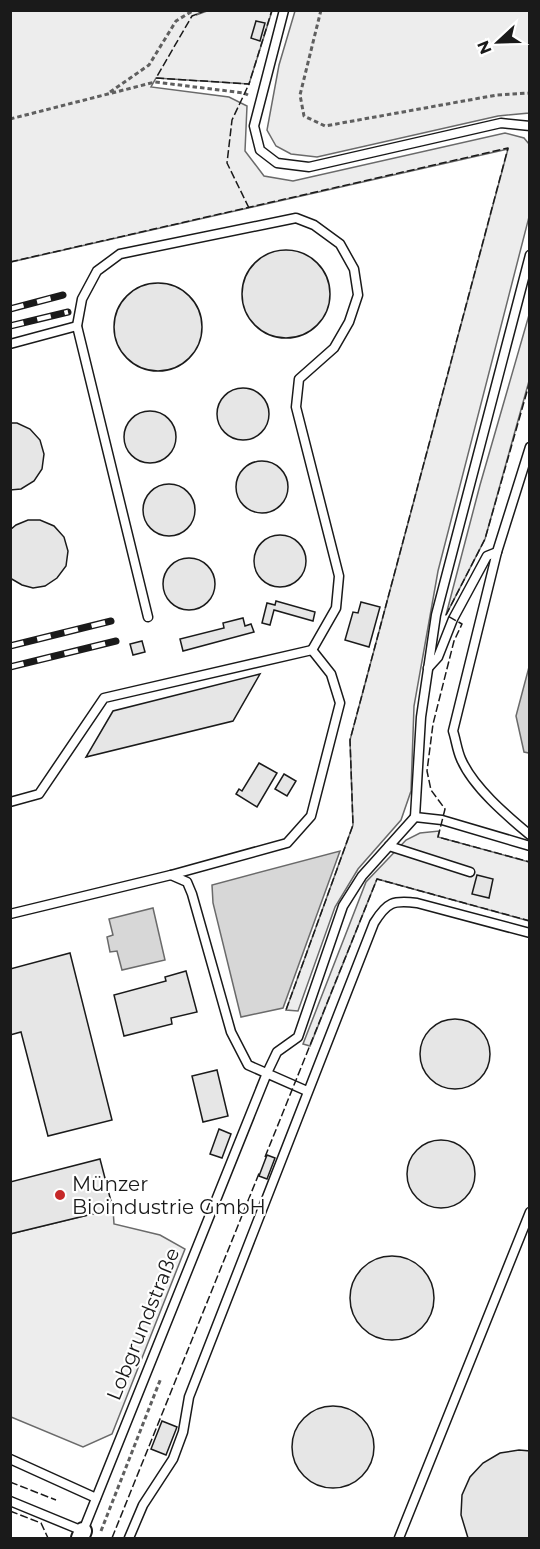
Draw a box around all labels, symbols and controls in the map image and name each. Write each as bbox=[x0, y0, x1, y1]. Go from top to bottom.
north arrow bbox=[468, 12, 528, 72]
text: N bbox=[473, 38, 496, 57]
place label: Münzer Bioindustrie GmbH bbox=[72, 1172, 266, 1219]
marker: Münzer Bioindustrie GmbH bbox=[53, 1188, 67, 1202]
street label: Lobgrundstraße bbox=[101, 1244, 185, 1404]

